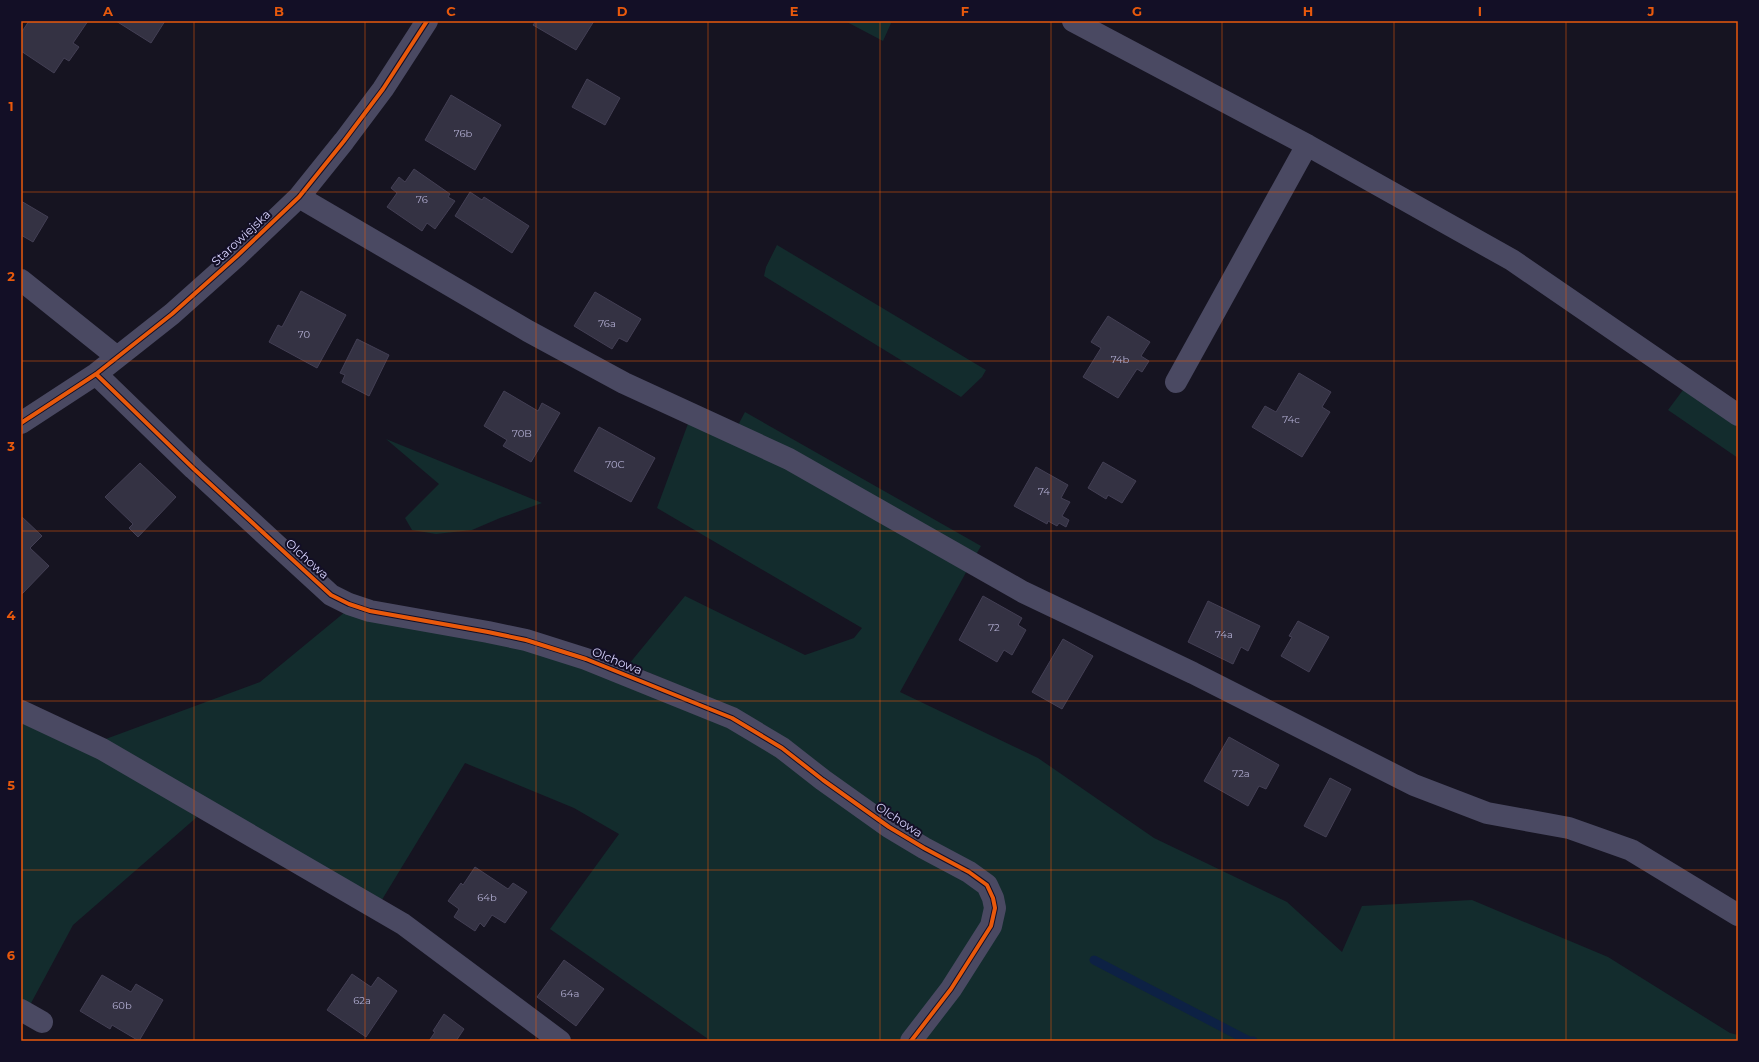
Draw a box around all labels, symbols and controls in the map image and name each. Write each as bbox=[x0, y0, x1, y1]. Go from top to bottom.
text: A bbox=[102, 3, 114, 19]
text: B bbox=[274, 3, 284, 19]
text: C bbox=[446, 3, 456, 19]
text: D bbox=[617, 3, 628, 19]
text: E bbox=[790, 3, 799, 19]
text: F bbox=[961, 3, 969, 19]
text: G bbox=[1132, 3, 1142, 19]
text: H bbox=[1303, 3, 1313, 19]
text: I bbox=[1478, 3, 1482, 19]
text: J bbox=[1646, 3, 1655, 19]
text: 1 bbox=[8, 98, 14, 114]
house number: 76b bbox=[454, 127, 472, 140]
house number: 76 bbox=[416, 193, 428, 206]
street label: Starowiejska bbox=[208, 206, 273, 269]
text: 2 bbox=[7, 268, 15, 284]
house number: 76a bbox=[598, 317, 616, 330]
house number: 70 bbox=[298, 328, 311, 341]
house number: 74b bbox=[1111, 353, 1130, 366]
house number: 74c bbox=[1282, 413, 1300, 426]
house number: 70B bbox=[512, 427, 532, 440]
text: 3 bbox=[6, 438, 15, 454]
house number: 70C bbox=[605, 458, 625, 471]
house number: 74 bbox=[1038, 485, 1050, 498]
street label: Olchowa bbox=[283, 535, 332, 582]
text: 4 bbox=[7, 607, 16, 623]
house number: 72 bbox=[988, 621, 1000, 634]
house number: 74a bbox=[1215, 628, 1233, 641]
street label: Olchowa bbox=[590, 644, 644, 677]
house number: 72a bbox=[1232, 767, 1250, 780]
text: 5 bbox=[7, 777, 15, 793]
street label: Olchowa bbox=[873, 799, 926, 840]
house number: 64b bbox=[477, 891, 497, 904]
text: 6 bbox=[7, 947, 16, 963]
house number: 64a bbox=[561, 987, 579, 1000]
house number: 62a bbox=[353, 994, 371, 1007]
house number: 60b bbox=[112, 999, 132, 1012]

